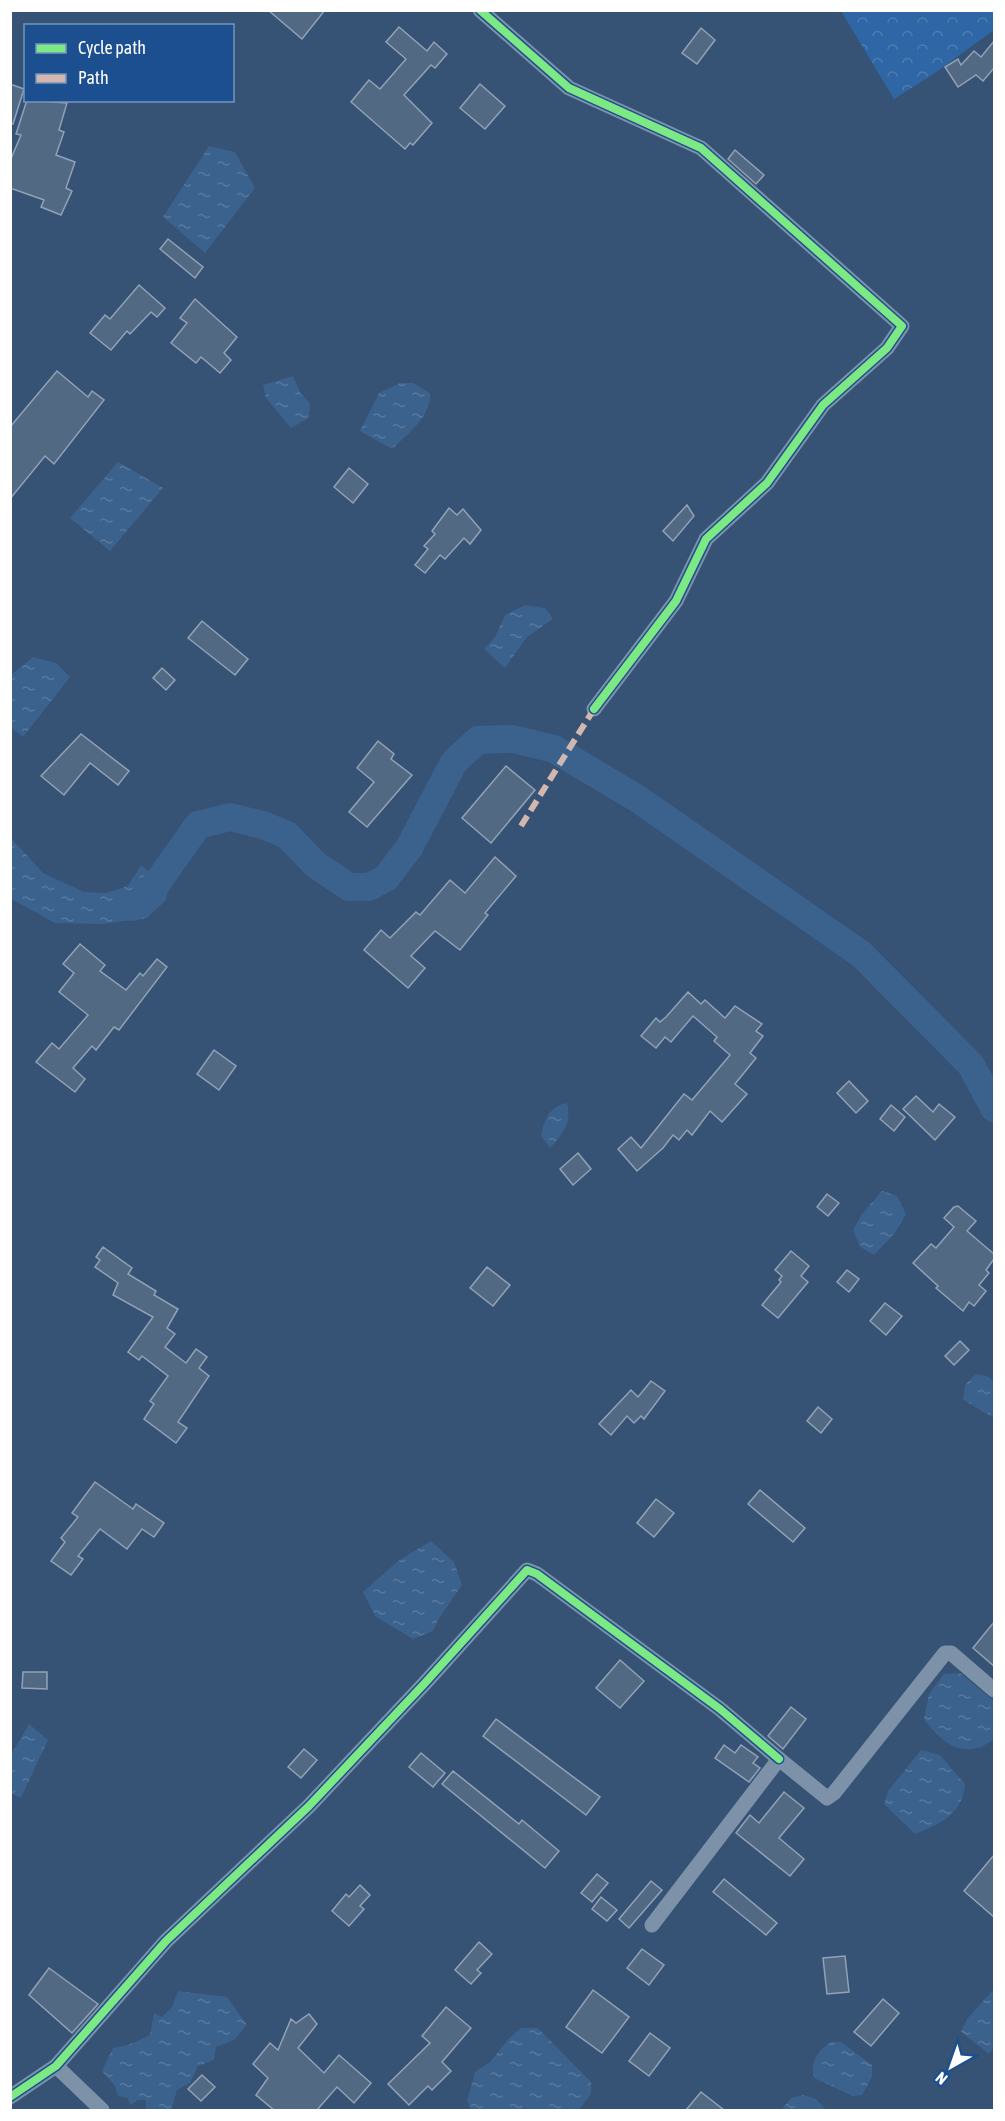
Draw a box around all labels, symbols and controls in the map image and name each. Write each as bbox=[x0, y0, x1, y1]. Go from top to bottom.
legend bbox=[24, 24, 234, 102]
text: Cycle path bbox=[78, 37, 146, 58]
text: Path bbox=[78, 67, 109, 88]
north arrow bbox=[921, 2037, 981, 2097]
text: N bbox=[932, 2069, 951, 2088]

